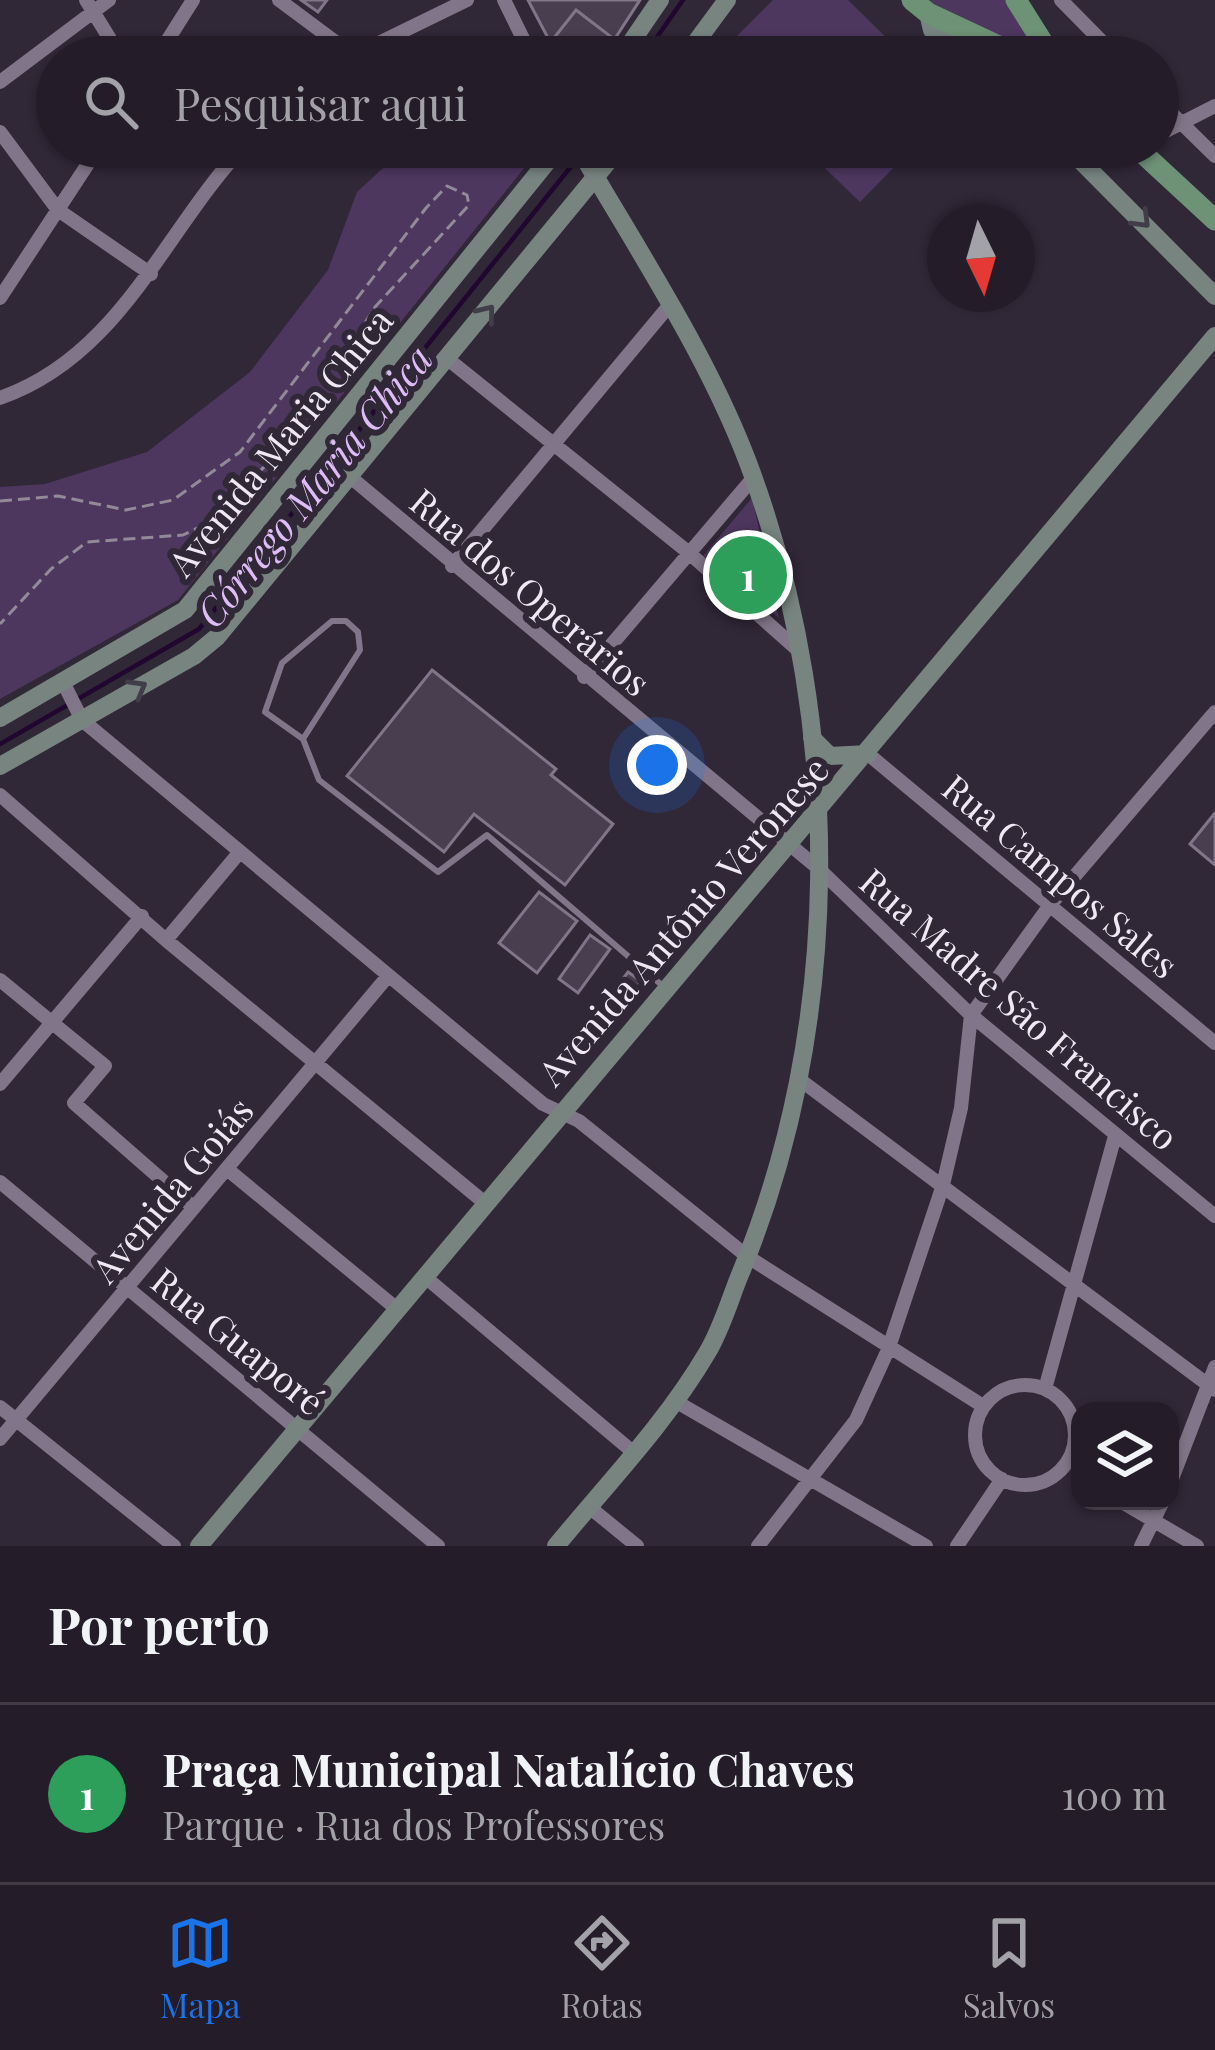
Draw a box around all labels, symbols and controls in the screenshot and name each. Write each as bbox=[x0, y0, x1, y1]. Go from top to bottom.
search box bbox=[36, 36, 1179, 168]
icon: search bbox=[78, 69, 144, 135]
text: Pesquisar aqui bbox=[174, 72, 467, 132]
north arrow bbox=[927, 204, 1035, 312]
one-way arrow bbox=[1128, 206, 1150, 228]
street label: Avenida Maria Chica bbox=[155, 297, 402, 586]
one-way arrow bbox=[473, 305, 494, 327]
water label: Córrego Maria Chica bbox=[183, 333, 443, 637]
street label: Rua dos Operários bbox=[401, 477, 661, 705]
pin: 1 bbox=[709, 530, 787, 620]
one-way arrow bbox=[125, 679, 147, 702]
your location bbox=[627, 735, 687, 795]
street label: Avenida Antônio Veronese bbox=[525, 746, 838, 1095]
street label: Rua Campos Sales bbox=[933, 763, 1189, 987]
street label: Rua Madre São Francisco bbox=[851, 857, 1189, 1159]
street label: Avenida Goiás bbox=[79, 1087, 262, 1292]
street label: Rua Guaporé bbox=[143, 1256, 335, 1424]
map controls bbox=[1071, 1402, 1179, 1510]
button: layers bbox=[1071, 1402, 1179, 1510]
text: Por perto bbox=[48, 1590, 270, 1658]
text: Praça Municipal Natalício Chaves bbox=[162, 1738, 855, 1798]
text: 1 bbox=[80, 1768, 94, 1820]
text: 100 m bbox=[1061, 1768, 1167, 1820]
text: Parque · Rua dos Professores bbox=[162, 1798, 665, 1850]
tab: Mapa bbox=[160, 1910, 241, 2026]
tab: Rotas bbox=[560, 1910, 643, 2026]
tab: Salvos bbox=[963, 1910, 1055, 2026]

